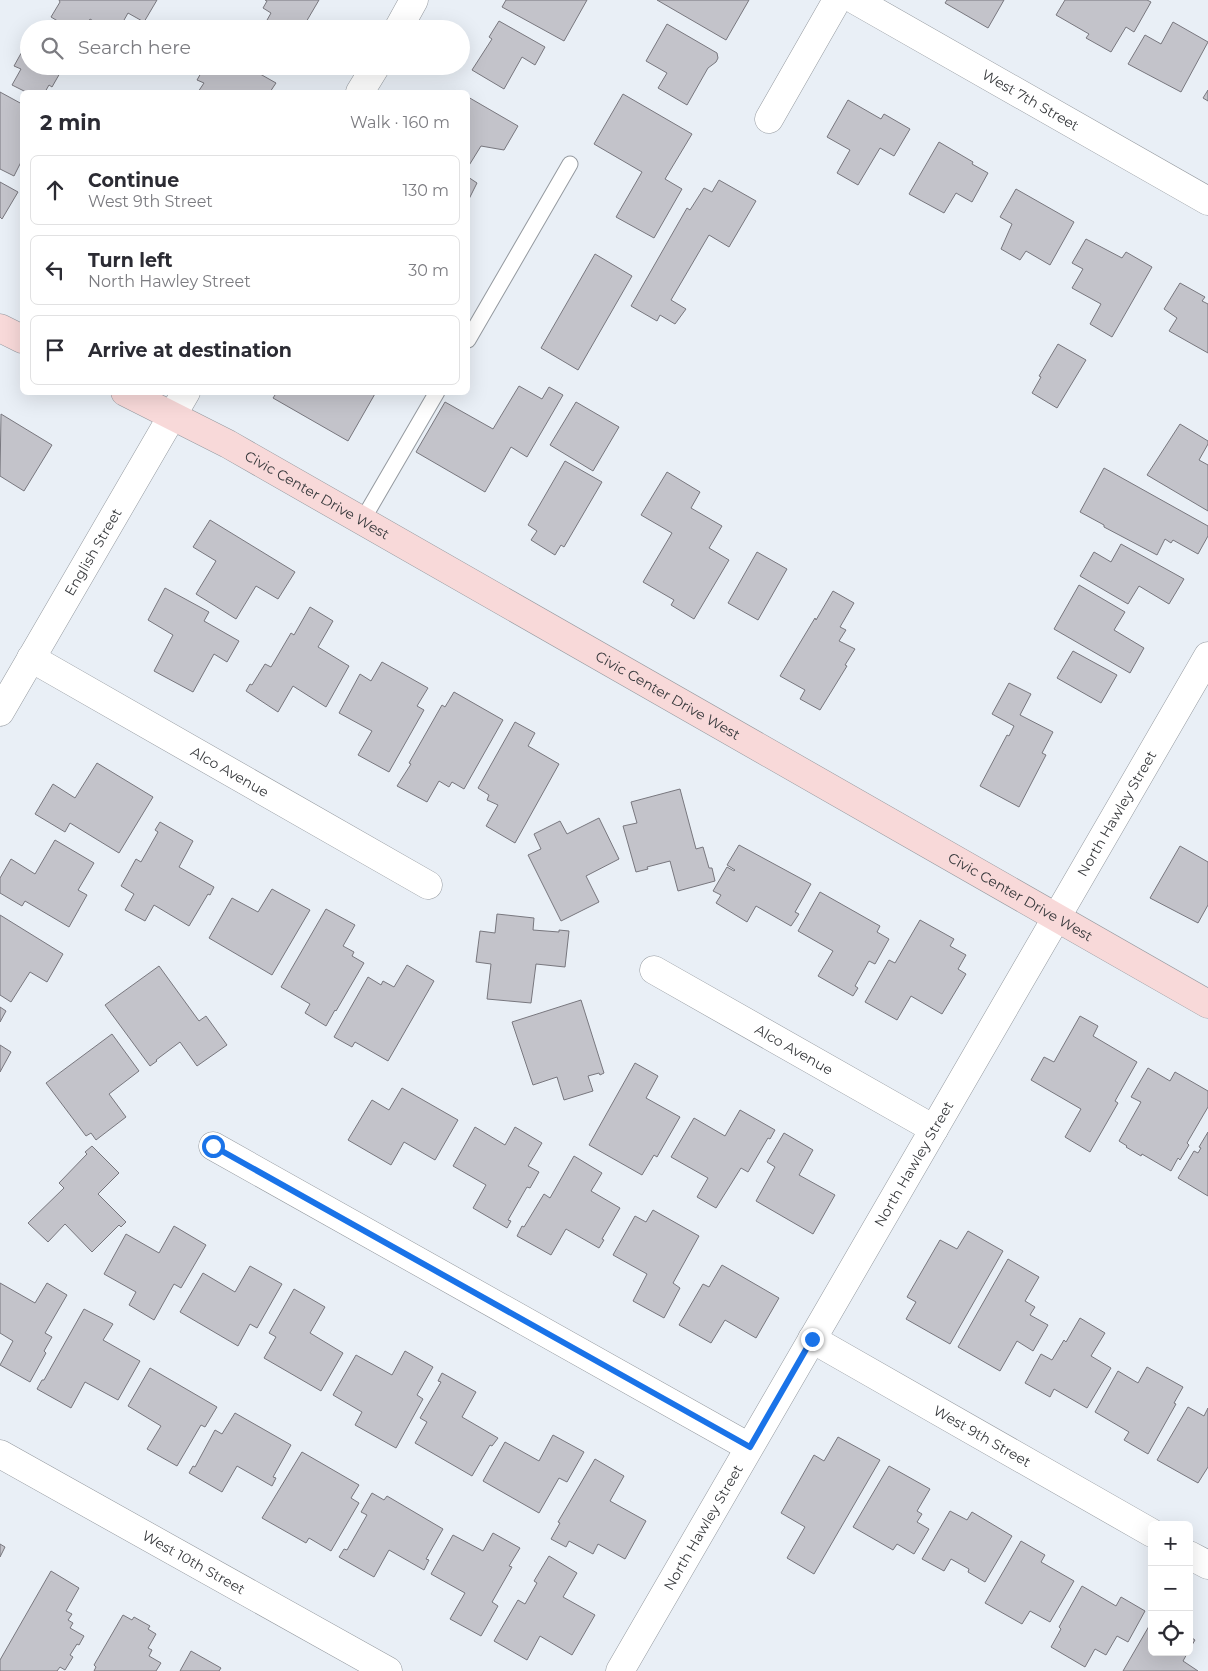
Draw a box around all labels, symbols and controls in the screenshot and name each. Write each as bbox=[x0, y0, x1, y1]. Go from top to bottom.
search box bbox=[20, 20, 470, 75]
icon: search bbox=[38, 34, 66, 62]
text: Search here bbox=[78, 36, 191, 59]
street label: West 7th Street bbox=[979, 65, 1083, 135]
text: 2 min bbox=[40, 110, 101, 135]
text: Walk · 160 m bbox=[350, 113, 450, 132]
text: Continue bbox=[88, 169, 179, 192]
icon: ahead bbox=[41, 176, 69, 204]
text: 130 m bbox=[402, 181, 449, 200]
text: West 9th Street bbox=[88, 192, 213, 211]
text: Turn left bbox=[88, 249, 173, 272]
icon: left bbox=[41, 256, 69, 284]
text: 30 m bbox=[408, 261, 449, 280]
text: North Hawley Street bbox=[88, 272, 251, 291]
icon: arrive bbox=[41, 336, 69, 364]
text: Arrive at destination bbox=[88, 339, 292, 362]
street label: Civic Center Drive West bbox=[242, 447, 393, 543]
street label: English Street bbox=[60, 505, 126, 599]
street label: Civic Center Drive West bbox=[592, 647, 744, 744]
street label: Alco Avenue bbox=[188, 742, 272, 801]
street label: North Hawley Street bbox=[1073, 747, 1160, 880]
street label: Civic Center Drive West bbox=[945, 848, 1096, 945]
street label: Alco Avenue bbox=[752, 1020, 836, 1079]
street label: North Hawley Street bbox=[870, 1098, 957, 1230]
route start bbox=[202, 1135, 225, 1158]
route end bbox=[801, 1328, 824, 1351]
street label: West 9th Street bbox=[930, 1401, 1034, 1471]
street label: North Hawley Street bbox=[660, 1461, 747, 1594]
map controls bbox=[1148, 1521, 1193, 1656]
button: + bbox=[1148, 1521, 1193, 1566]
street label: West 10th Street bbox=[139, 1526, 249, 1598]
button: − bbox=[1148, 1566, 1193, 1611]
button: locate bbox=[1148, 1611, 1193, 1656]

